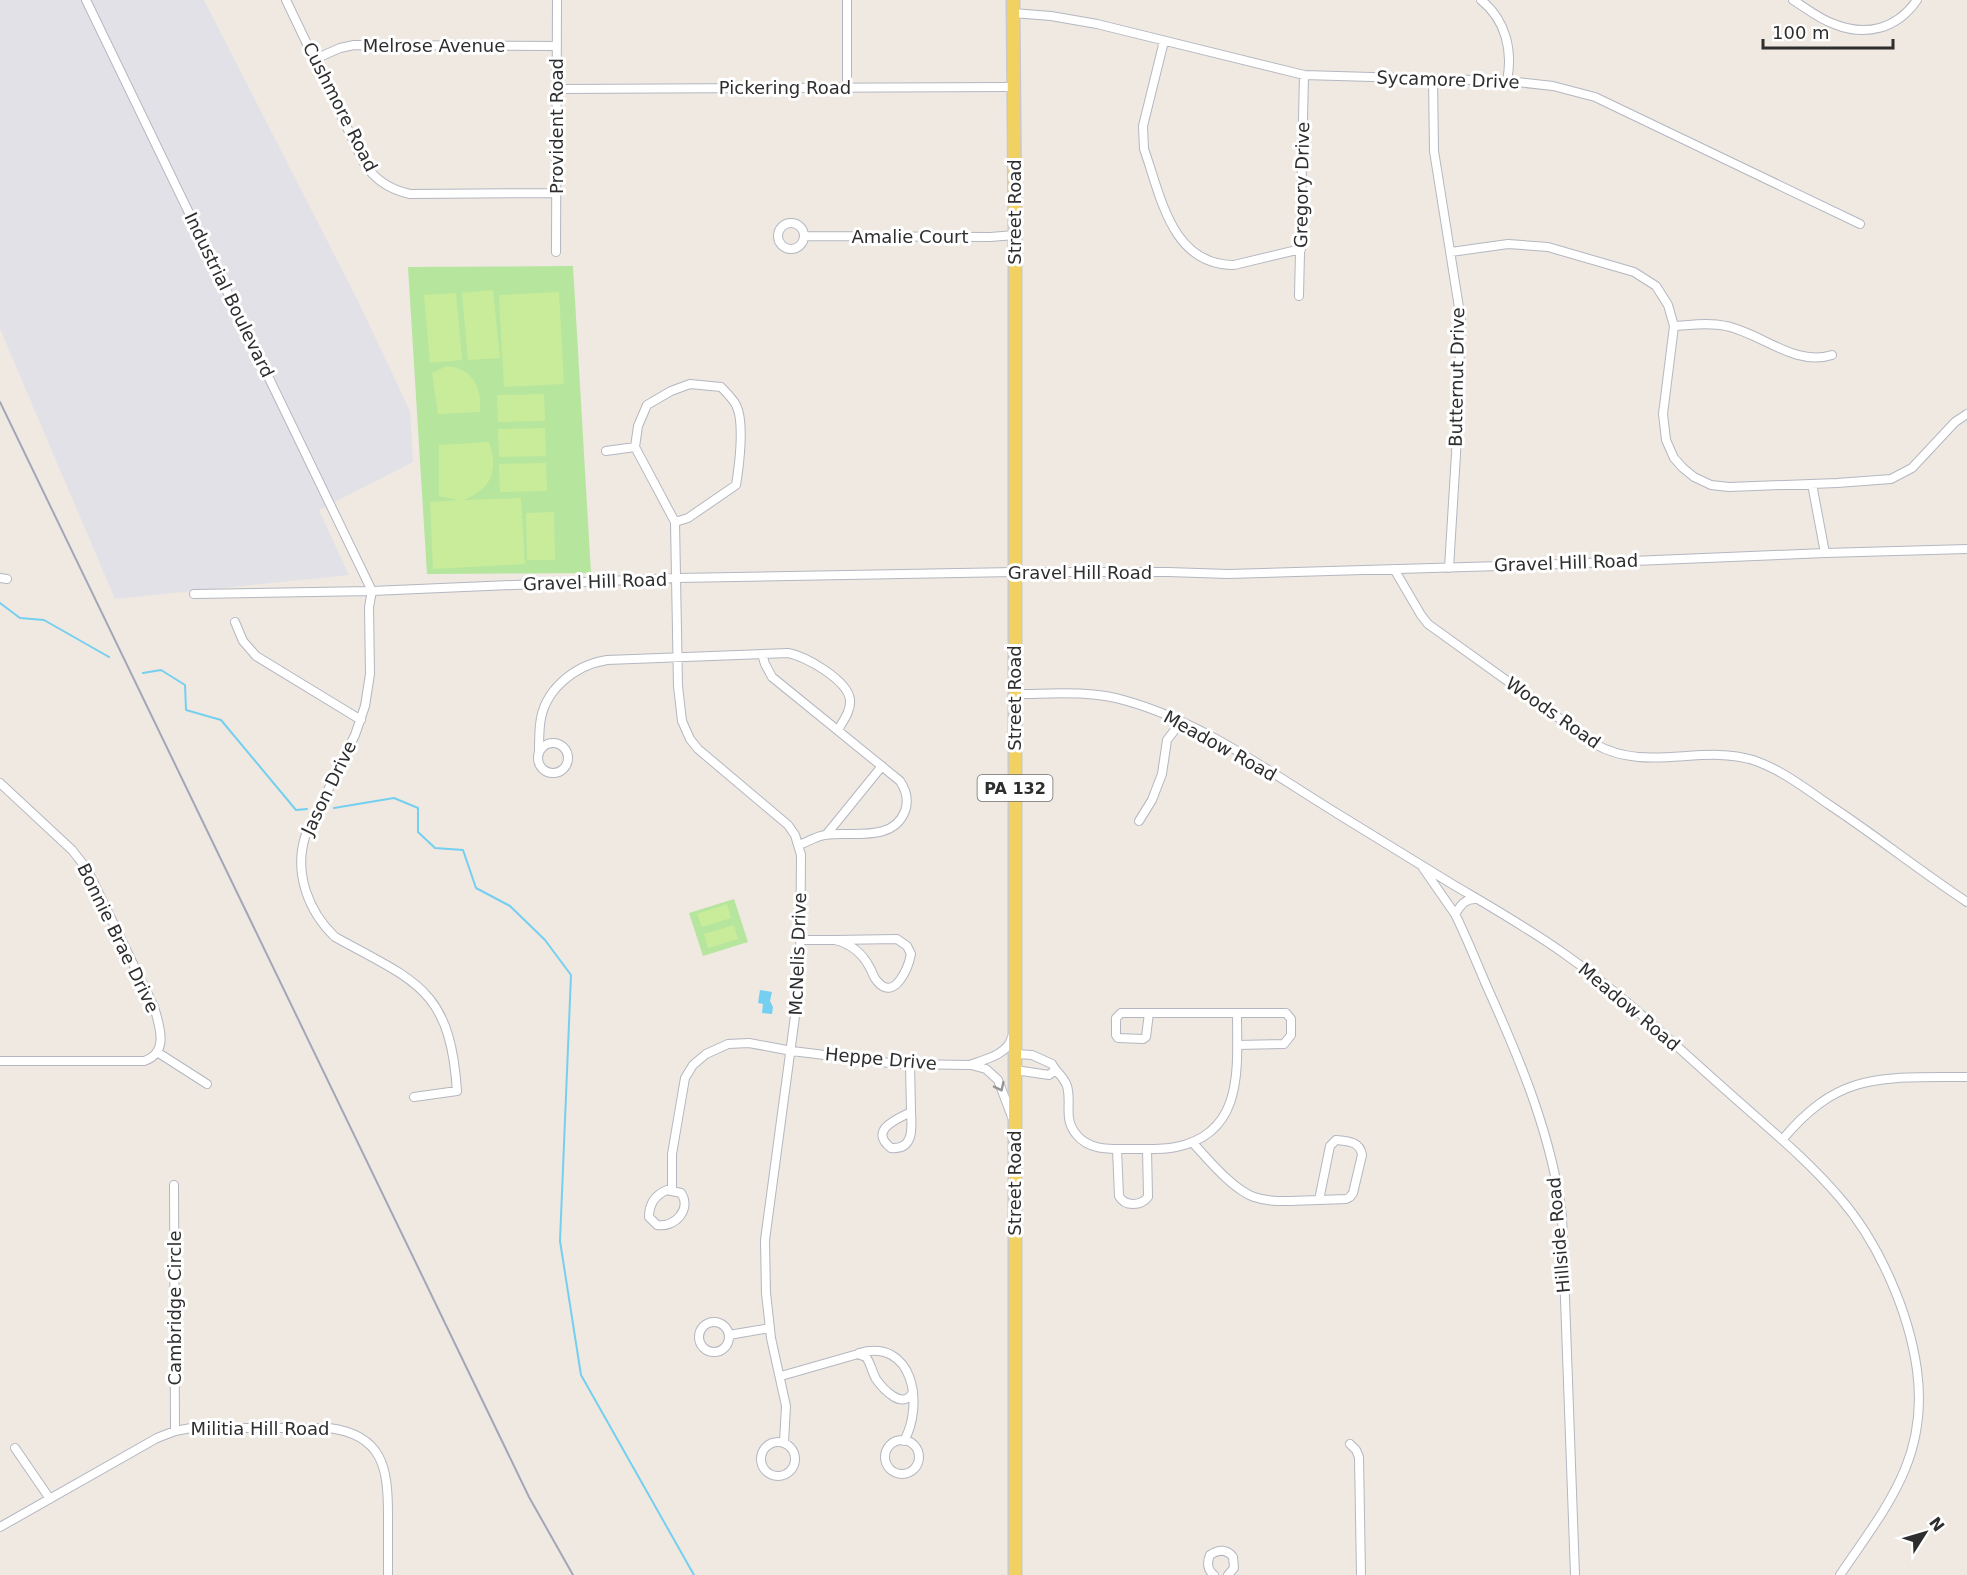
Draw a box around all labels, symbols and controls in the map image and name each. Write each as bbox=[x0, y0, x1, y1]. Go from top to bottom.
scale bar bbox=[1763, 12, 1894, 50]
text: 100 m bbox=[1772, 22, 1830, 43]
street label: Melrose Avenue bbox=[363, 35, 505, 56]
street label: Cushmore Road bbox=[299, 39, 382, 175]
street label: Provident Road bbox=[546, 58, 567, 194]
street label: Sycamore Drive bbox=[1376, 67, 1520, 92]
street label: Pickering Road bbox=[719, 77, 851, 98]
street label: Gregory Drive bbox=[1290, 122, 1313, 248]
street label: Street Road bbox=[1004, 159, 1025, 265]
street label: Industrial Boulevard bbox=[180, 209, 279, 381]
street label: Amalie Court bbox=[851, 226, 969, 247]
street label: Butternut Drive bbox=[1445, 307, 1468, 447]
street label: Gravel Hill Road bbox=[1494, 549, 1638, 576]
street label: Gravel Hill Road bbox=[1008, 562, 1152, 583]
street label: Gravel Hill Road bbox=[523, 568, 667, 595]
street label: Street Road bbox=[1004, 645, 1025, 751]
street label: Woods Road bbox=[1502, 672, 1605, 753]
street label: Meadow Road bbox=[1160, 706, 1280, 785]
street label: Jason Drive bbox=[296, 737, 360, 839]
road number: PA 132 bbox=[978, 775, 1052, 801]
street label: Bonnie Brae Drive bbox=[73, 860, 164, 1016]
street label: McNelis Drive bbox=[785, 892, 810, 1016]
street label: Meadow Road bbox=[1574, 958, 1684, 1055]
street label: Heppe Drive bbox=[824, 1043, 938, 1074]
one-way arrow bbox=[993, 1081, 1005, 1092]
street label: Street Road bbox=[1004, 1130, 1025, 1236]
street label: Hillside Road bbox=[1543, 1176, 1574, 1294]
street label: Cambridge Circle bbox=[164, 1230, 185, 1386]
street label: Militia Hill Road bbox=[191, 1418, 329, 1439]
north arrow bbox=[1895, 1503, 1955, 1563]
text: N bbox=[1925, 1513, 1948, 1535]

